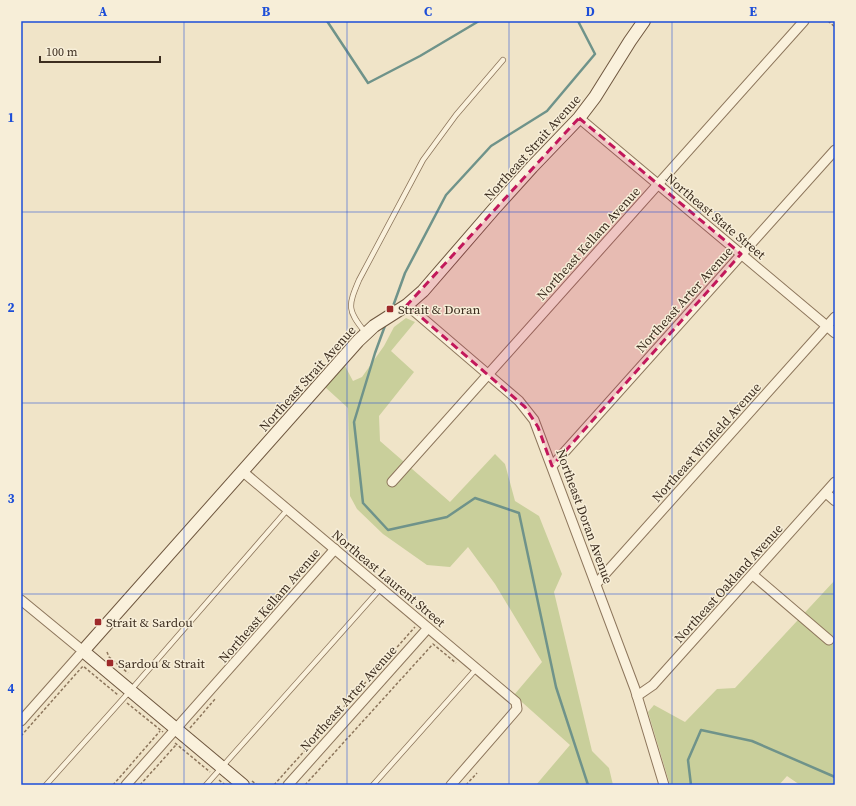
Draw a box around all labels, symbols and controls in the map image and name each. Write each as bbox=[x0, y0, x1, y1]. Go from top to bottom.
text: A bbox=[99, 3, 108, 20]
text: B bbox=[262, 3, 271, 20]
text: C bbox=[424, 3, 432, 20]
text: D bbox=[585, 3, 595, 20]
text: E bbox=[749, 3, 757, 20]
scale bar bbox=[40, 38, 160, 64]
text: 100 m bbox=[46, 44, 78, 60]
street label: Northeast Strait Avenue bbox=[480, 91, 585, 204]
text: 1 bbox=[7, 109, 15, 126]
street label: Northeast State Street bbox=[662, 170, 770, 264]
street label: Northeast Kellam Avenue bbox=[533, 183, 644, 304]
street label: Northeast Arter Avenue bbox=[632, 243, 737, 356]
text: 2 bbox=[7, 299, 15, 316]
place label: Strait & Doran bbox=[398, 301, 481, 318]
marker: Strait & Doran bbox=[385, 304, 395, 314]
street label: Northeast Strait Avenue bbox=[255, 322, 360, 435]
street label: Northeast Winfield Avenue bbox=[648, 379, 765, 506]
street label: Northeast Doran Avenue bbox=[552, 446, 617, 586]
text: 3 bbox=[7, 490, 15, 507]
street label: Northeast Oakland Avenue bbox=[670, 520, 787, 646]
street label: Northeast Laurent Street bbox=[328, 526, 449, 631]
street label: Northeast Kellam Avenue bbox=[215, 544, 324, 666]
place label: Strait & Sardou bbox=[106, 614, 193, 631]
marker: Strait & Sardou bbox=[93, 617, 103, 627]
street label: Northeast Arter Avenue bbox=[296, 642, 401, 755]
place label: Sardou & Strait bbox=[118, 655, 206, 672]
marker: Sardou & Strait bbox=[105, 658, 115, 668]
text: 4 bbox=[7, 680, 15, 697]

